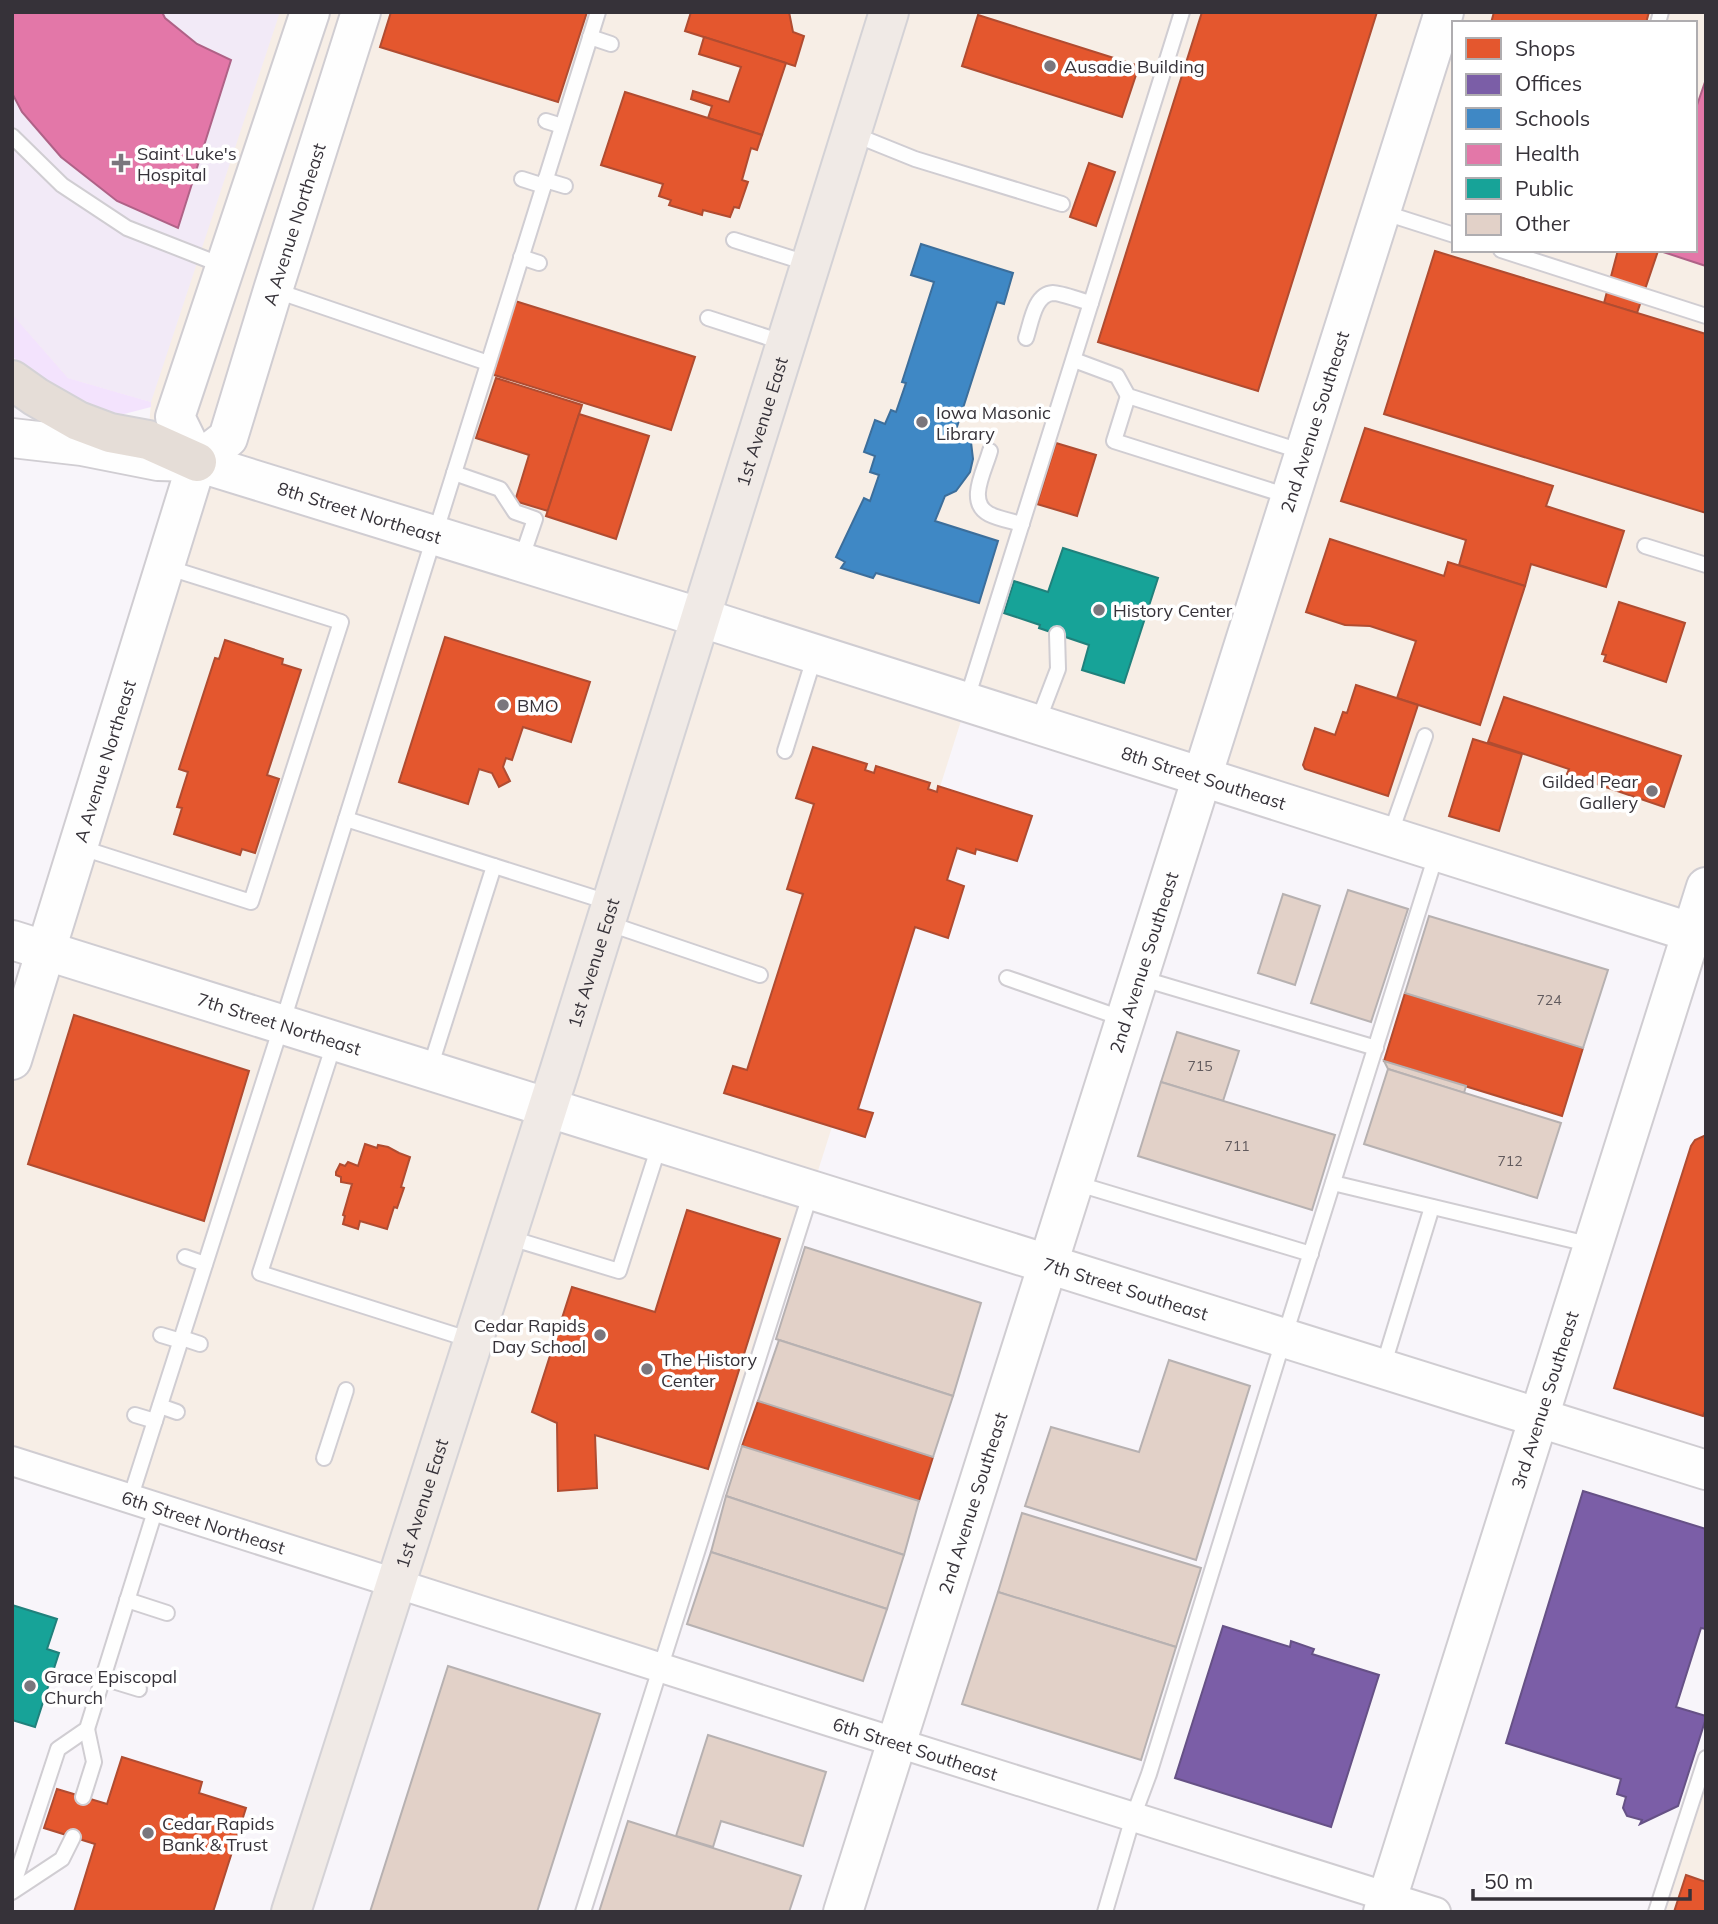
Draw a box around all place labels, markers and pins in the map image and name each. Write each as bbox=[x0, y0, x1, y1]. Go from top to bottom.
place label: Ausadie Building bbox=[1064, 55, 1205, 78]
marker: Ausadie Building bbox=[1042, 58, 1058, 74]
place label: Saint Luke's Hospital bbox=[137, 142, 237, 186]
marker: Saint Luke's Hospital bbox=[111, 153, 131, 173]
place label: Iowa Masonic Library bbox=[936, 401, 1051, 445]
marker: Iowa Masonic Library bbox=[914, 414, 930, 430]
place label: History Center bbox=[1113, 599, 1233, 622]
marker: History Center bbox=[1091, 602, 1107, 618]
place label: BMO bbox=[517, 694, 559, 717]
marker: BMO bbox=[495, 697, 511, 713]
place label: Gilded Pear Gallery bbox=[1542, 770, 1638, 814]
marker: Gilded Pear Gallery bbox=[1644, 783, 1660, 799]
place label: Cedar Rapids Day School bbox=[474, 1314, 586, 1358]
marker: Cedar Rapids Day School bbox=[592, 1327, 608, 1343]
place label: The History Center bbox=[661, 1348, 757, 1392]
marker: The History Center bbox=[639, 1361, 655, 1377]
place label: Grace Episcopal Church bbox=[44, 1665, 177, 1709]
marker: Grace Episcopal Church bbox=[22, 1678, 38, 1694]
place label: Cedar Rapids Bank & Trust bbox=[162, 1812, 274, 1856]
marker: Cedar Rapids Bank & Trust bbox=[140, 1825, 156, 1841]

